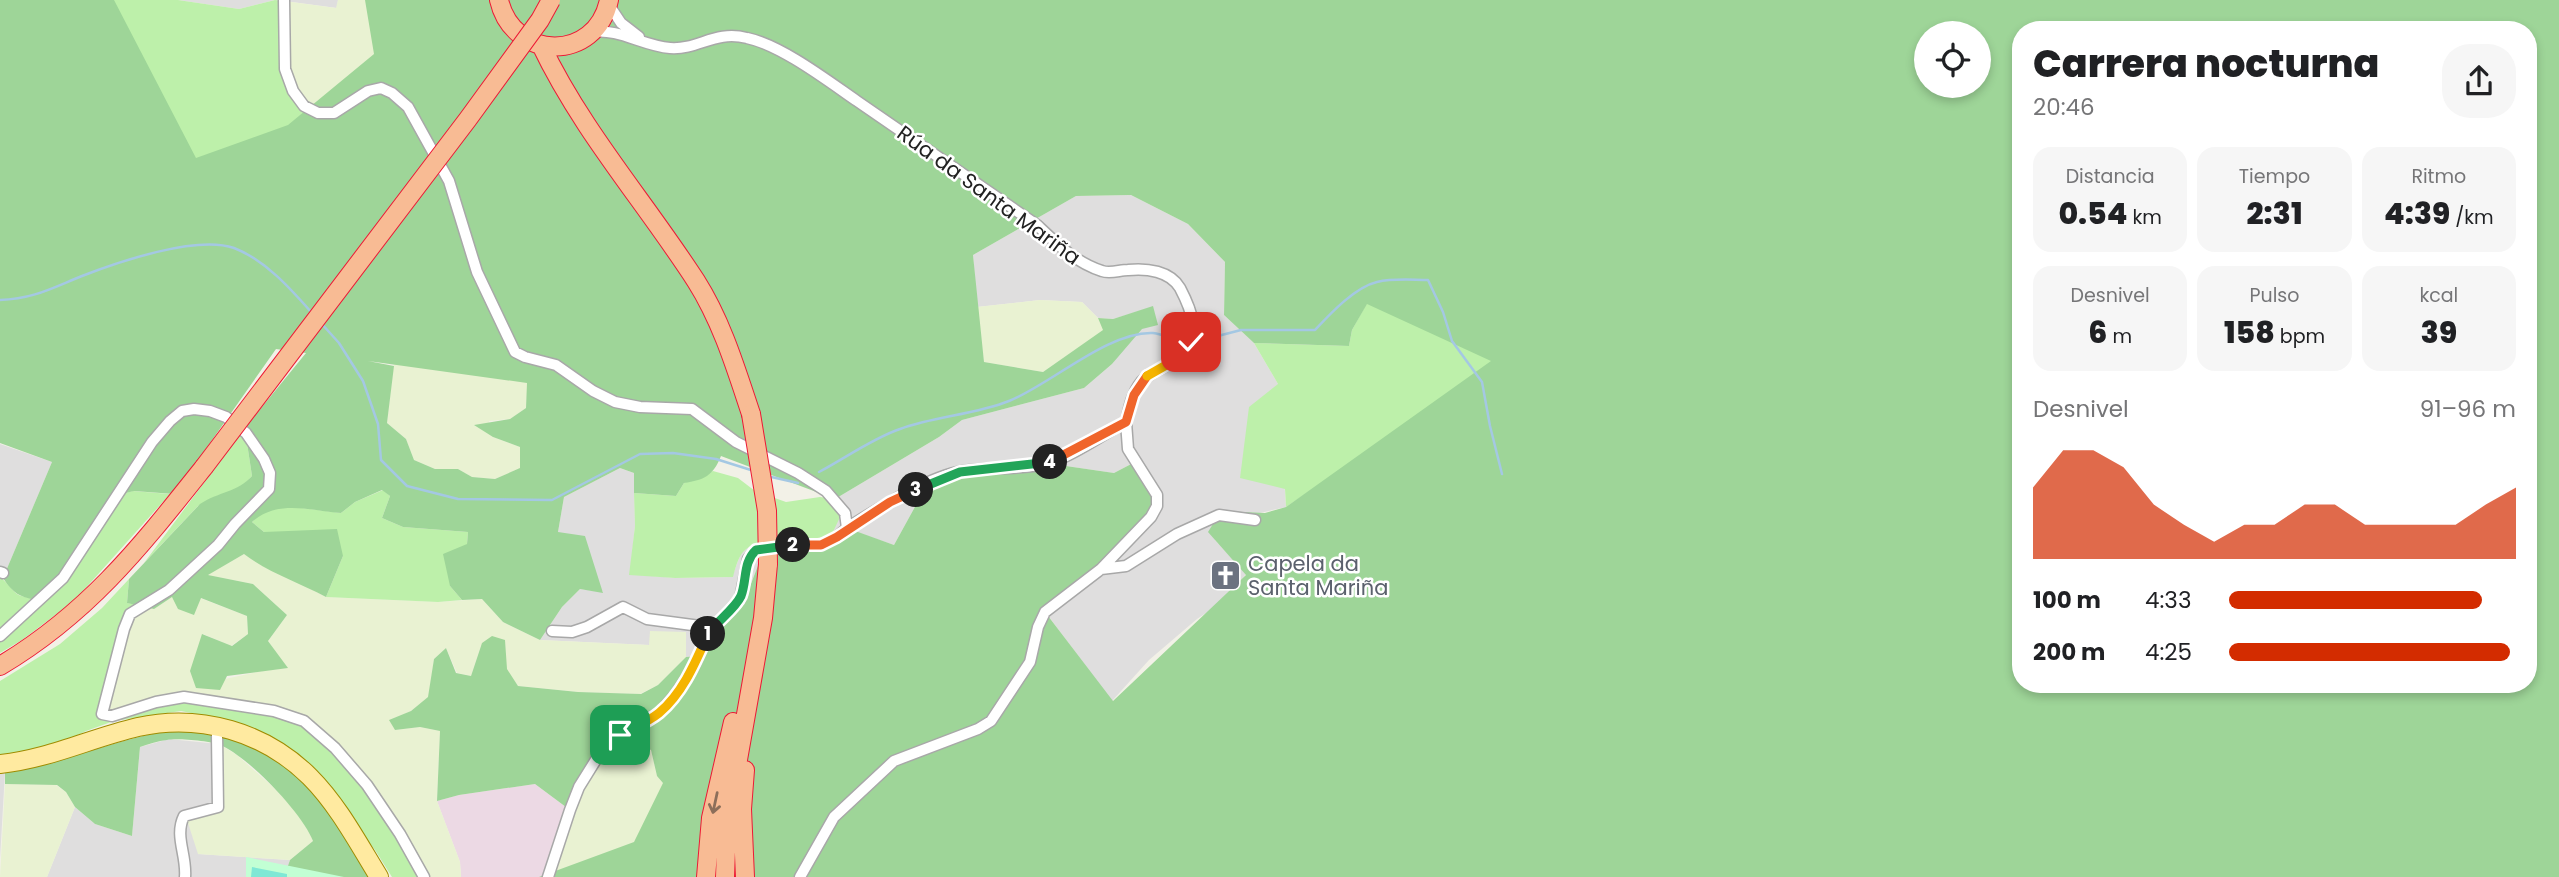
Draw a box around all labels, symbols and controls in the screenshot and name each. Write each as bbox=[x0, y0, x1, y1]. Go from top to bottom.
map controls bbox=[1914, 21, 1991, 98]
button: locate bbox=[1914, 21, 1991, 98]
text: Carrera nocturna bbox=[2033, 37, 2379, 90]
button: share bbox=[2442, 44, 2516, 118]
text: 20:46 bbox=[2033, 91, 2095, 123]
street label: Rúa da Santa Mariña bbox=[891, 119, 1087, 271]
text: Distancia bbox=[2066, 163, 2155, 190]
text: Tiempo bbox=[2239, 163, 2310, 190]
text: Ritmo bbox=[2411, 163, 2466, 190]
text: 0.54 bbox=[2058, 192, 2128, 235]
text: 2:31 bbox=[2246, 192, 2303, 235]
text: 4:39 bbox=[2384, 192, 2450, 235]
text: km bbox=[2128, 204, 2162, 231]
text: /km bbox=[2450, 204, 2494, 231]
text: Desnivel bbox=[2071, 282, 2150, 309]
text: Pulso bbox=[2250, 282, 2299, 309]
text: kcal bbox=[2419, 282, 2458, 309]
text: 6 bbox=[2088, 311, 2107, 354]
text: 158 bbox=[2224, 311, 2275, 354]
text: 39 bbox=[2421, 311, 2457, 354]
pin bbox=[1161, 312, 1221, 372]
icon: check bbox=[1172, 323, 1210, 361]
text: m bbox=[2107, 323, 2132, 350]
text: bpm bbox=[2275, 323, 2325, 350]
text: Desnivel bbox=[2033, 393, 2129, 425]
text: 91–96 m bbox=[2420, 393, 2516, 425]
pin: 4 bbox=[1032, 444, 1068, 480]
text: 4 bbox=[1043, 448, 1056, 475]
pin: 3 bbox=[898, 472, 934, 508]
text: 3 bbox=[910, 476, 921, 503]
pin: 2 bbox=[776, 528, 810, 562]
text: 2 bbox=[787, 531, 798, 558]
place label: Capela da Santa Mariña bbox=[1248, 549, 1388, 602]
church icon: Capela da Santa Mariña bbox=[1208, 558, 1242, 592]
text: 100 m bbox=[2033, 584, 2101, 616]
text: 4:33 bbox=[2145, 584, 2191, 616]
pin: 1 bbox=[690, 616, 726, 652]
text: 1 bbox=[704, 620, 711, 647]
text: 200 m bbox=[2033, 636, 2105, 668]
text: 4:25 bbox=[2145, 636, 2192, 668]
pin bbox=[590, 705, 650, 765]
icon: arrive bbox=[601, 716, 639, 754]
one-way arrow bbox=[707, 791, 721, 814]

